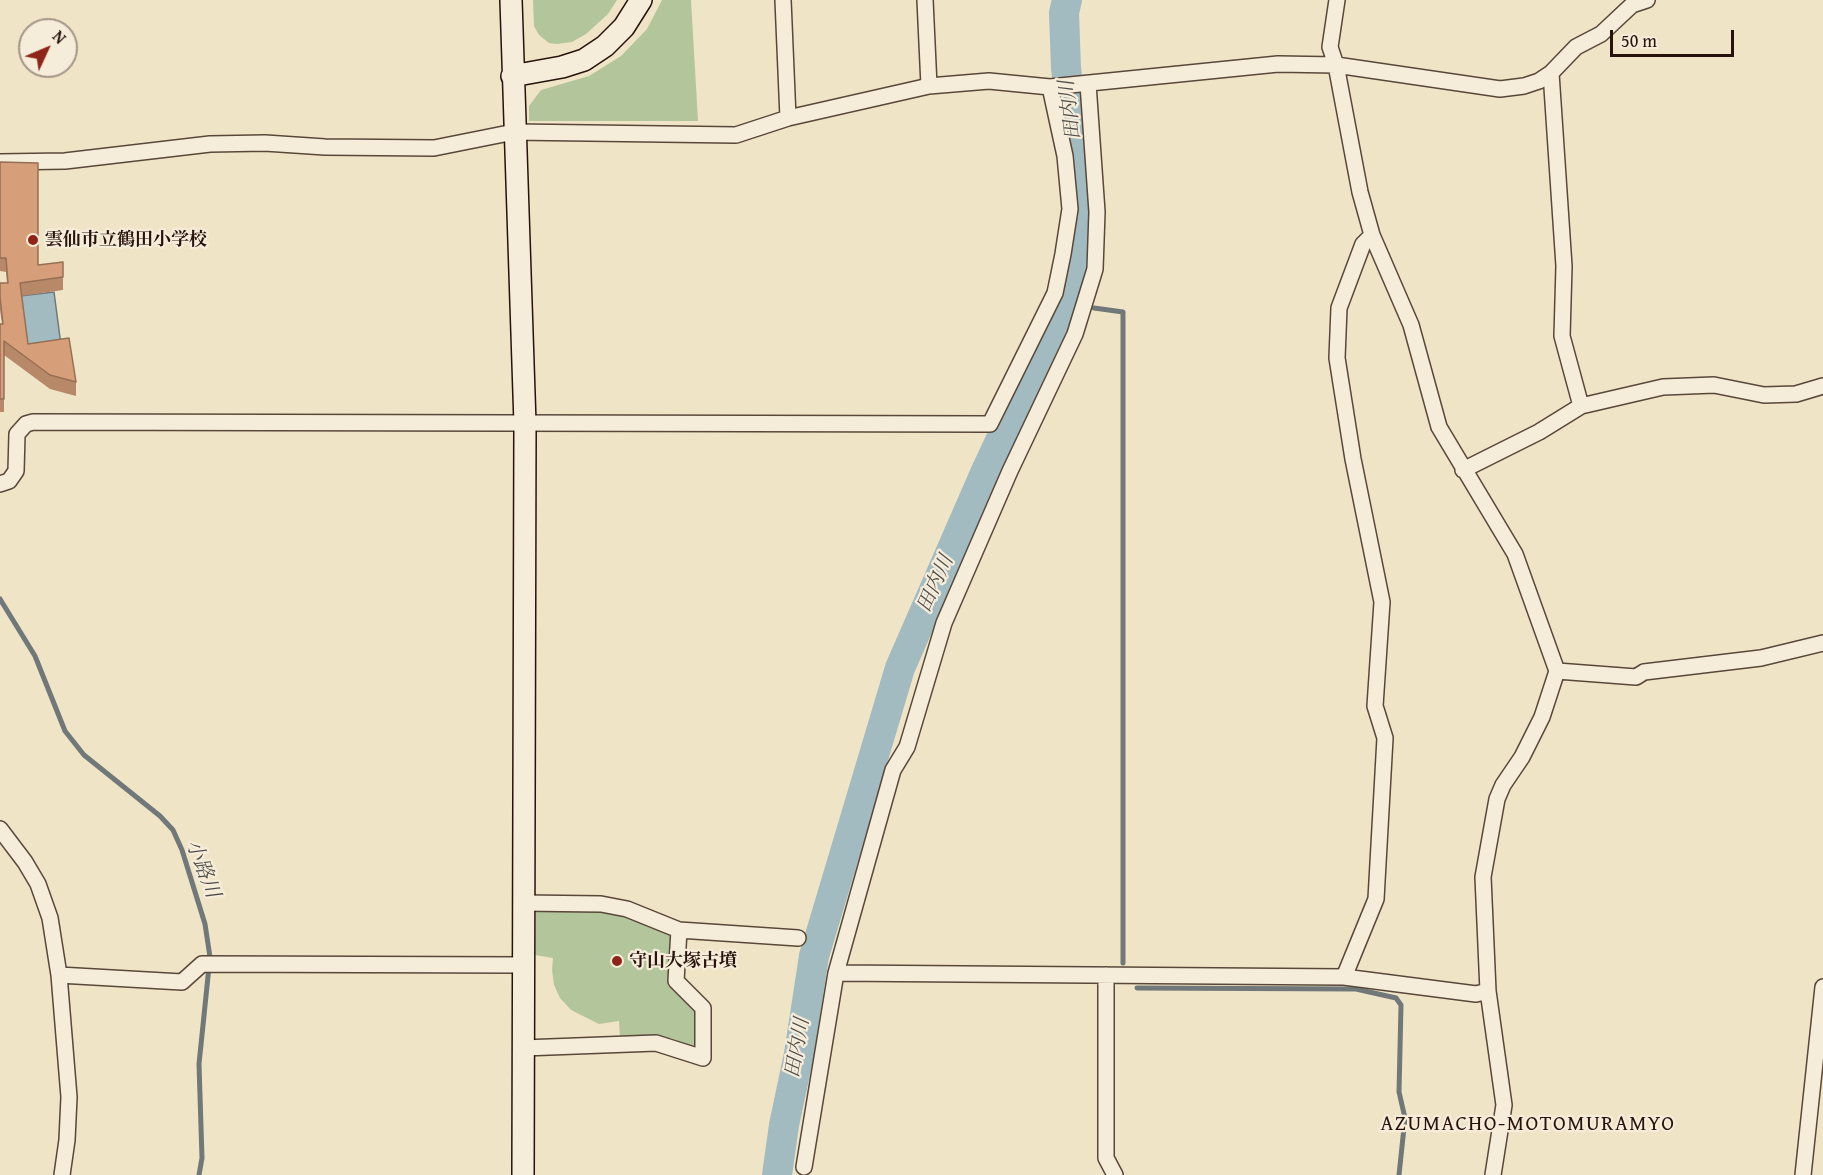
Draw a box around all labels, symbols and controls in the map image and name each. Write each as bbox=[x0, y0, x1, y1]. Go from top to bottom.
north arrow bbox=[18, 18, 78, 78]
scale bar bbox=[1613, 18, 1738, 56]
text: N bbox=[47, 25, 72, 49]
text: 50 m bbox=[1621, 27, 1657, 54]
water label: 田内川 bbox=[1055, 79, 1087, 141]
place label: 雲仙市立鶴田小学校 bbox=[45, 229, 207, 251]
marker: 雲仙市立鶴田小学校 bbox=[26, 233, 40, 247]
water label: 田内川 bbox=[913, 552, 959, 616]
water label: 小路川 bbox=[180, 837, 224, 901]
place label: 守山大塚古墳 bbox=[629, 950, 737, 972]
marker: 守山大塚古墳 bbox=[610, 954, 624, 968]
water label: 田内川 bbox=[781, 1016, 815, 1080]
district label: AZUMACHO-MOTOMURAMYO bbox=[1381, 1112, 1675, 1138]

